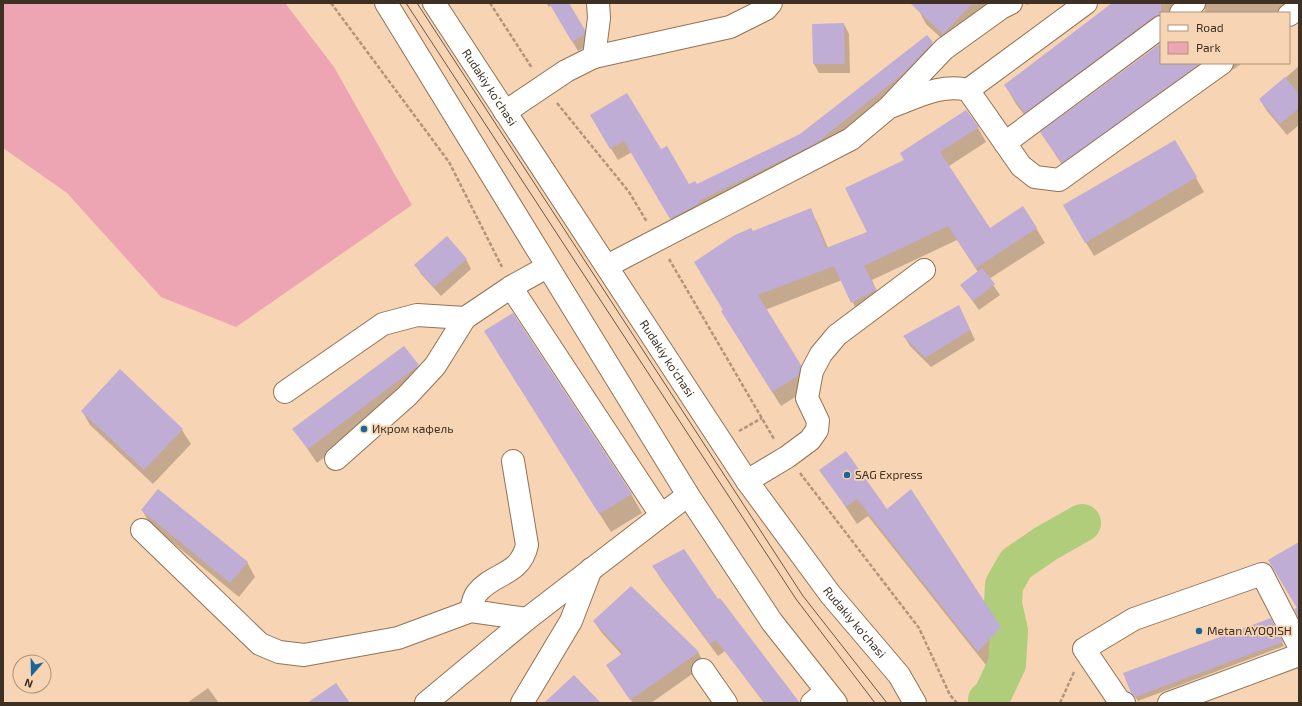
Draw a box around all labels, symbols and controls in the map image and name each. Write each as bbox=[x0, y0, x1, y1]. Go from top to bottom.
legend bbox=[1160, 12, 1290, 64]
text: Road bbox=[1196, 20, 1224, 34]
text: Park bbox=[1196, 40, 1221, 54]
street label: Rudakiy ko'chasi bbox=[460, 46, 520, 128]
street label: Rudakiy ko'chasi bbox=[637, 317, 698, 399]
place label: Икром кафель bbox=[372, 421, 453, 435]
marker: Икром кафель bbox=[359, 424, 369, 434]
place label: SAG Express bbox=[855, 467, 923, 481]
marker: SAG Express bbox=[842, 470, 852, 480]
street label: Rudakiy ko'chasi bbox=[821, 584, 889, 660]
place label: Metan AYOQISH bbox=[1207, 623, 1292, 638]
marker: Metan AYOQISH bbox=[1194, 626, 1204, 636]
north arrow bbox=[12, 654, 52, 694]
text: N bbox=[22, 676, 34, 691]

